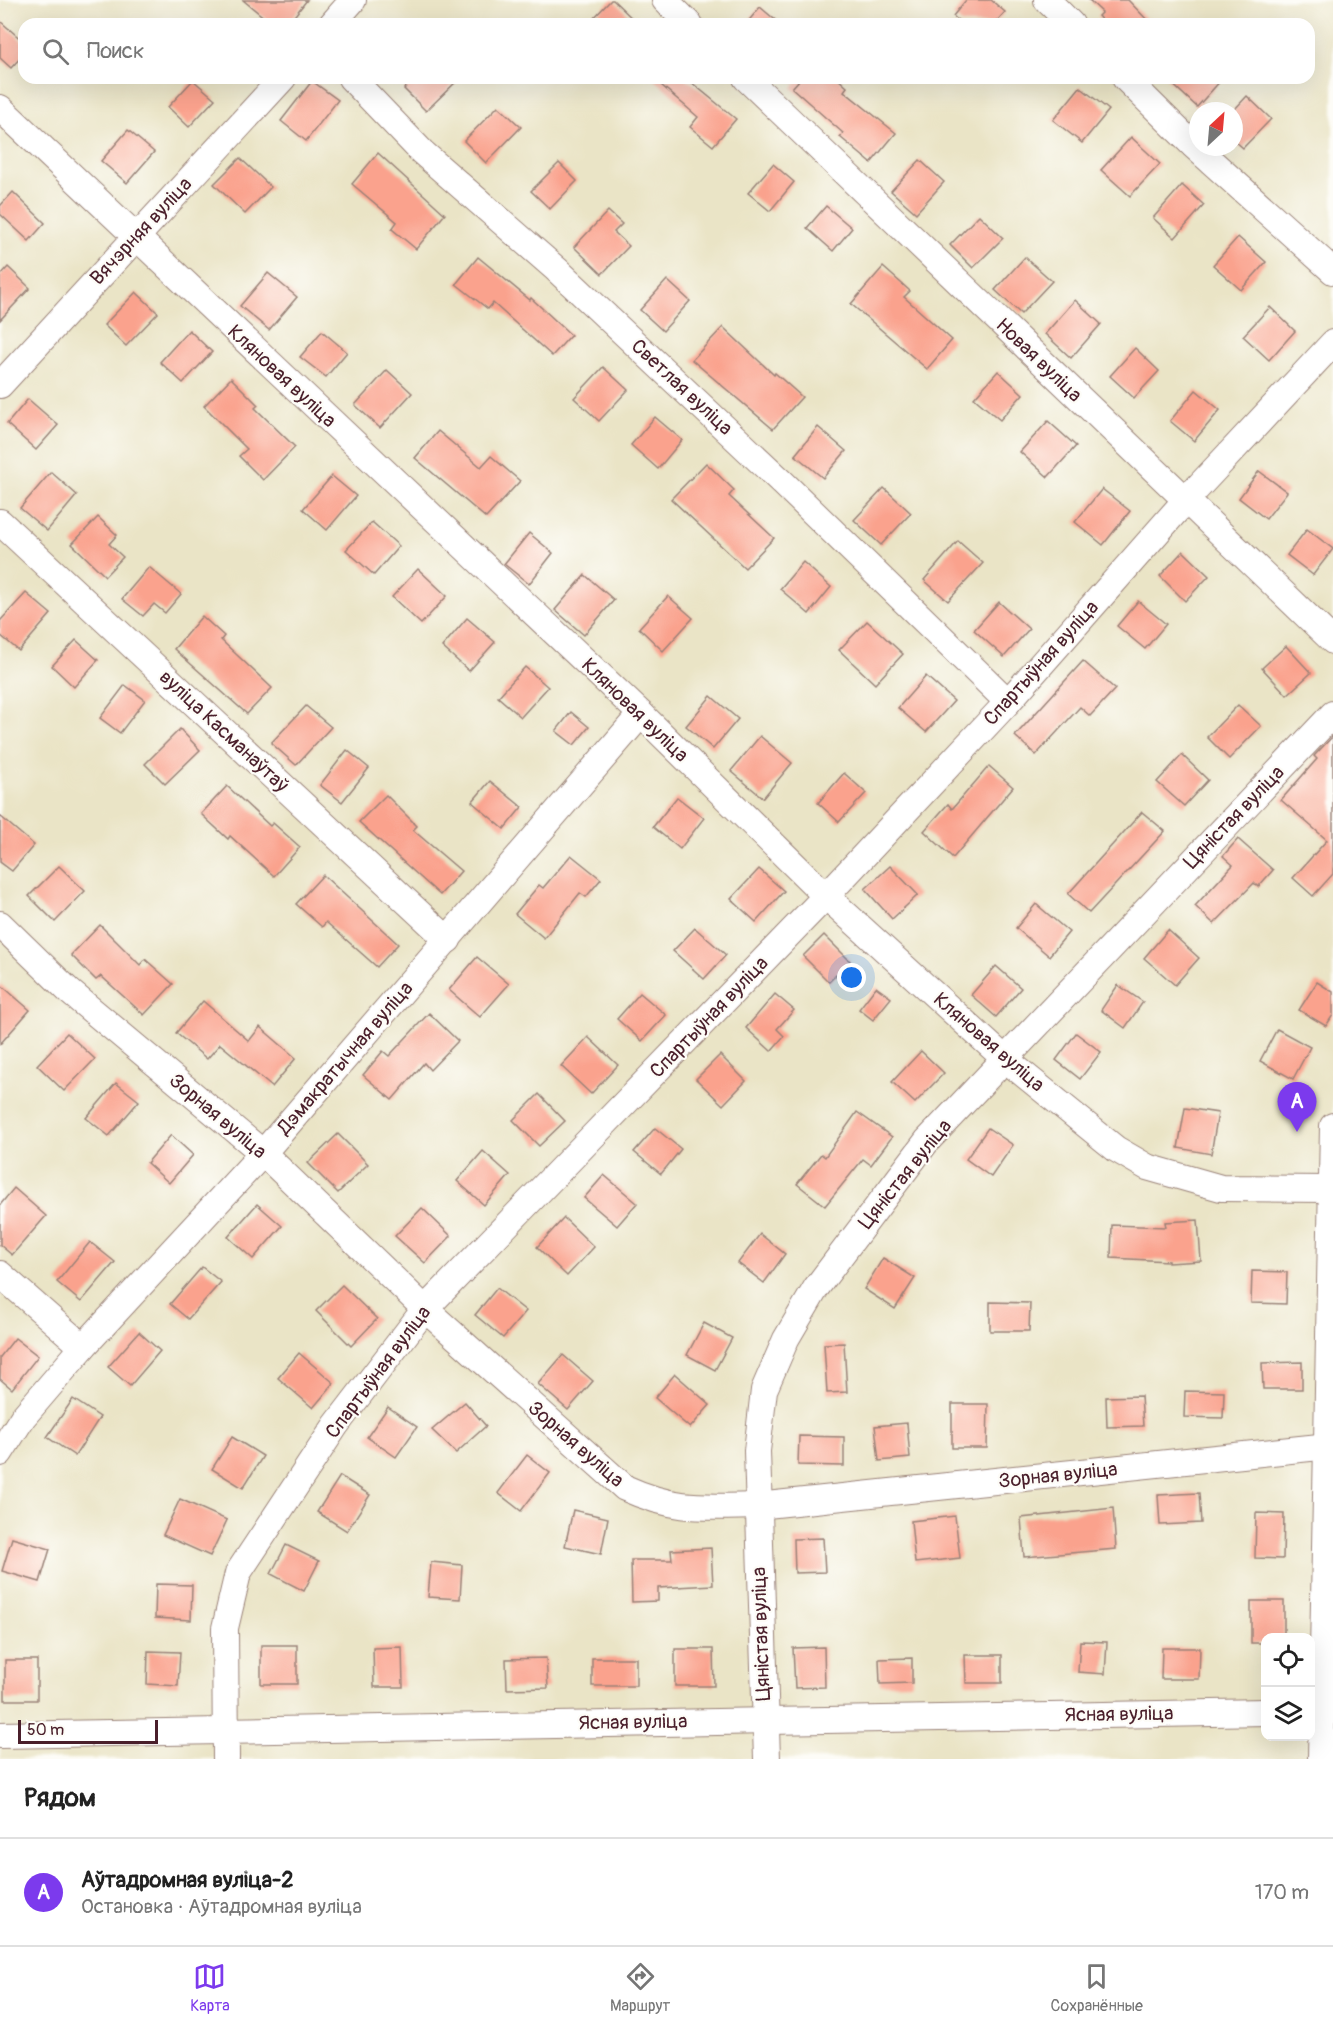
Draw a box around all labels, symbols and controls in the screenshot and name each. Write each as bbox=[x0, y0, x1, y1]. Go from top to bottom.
search box bbox=[18, 18, 1315, 84]
icon: search bbox=[39, 35, 72, 68]
text: Поиск bbox=[87, 37, 144, 65]
north arrow bbox=[1189, 102, 1243, 156]
street label: Вячэрняя вуліца bbox=[85, 172, 197, 290]
street label: Новая вуліца bbox=[991, 313, 1087, 407]
street label: Кляновая вуліца bbox=[223, 319, 341, 433]
street label: Светлая вуліца bbox=[626, 334, 738, 440]
street label: Спартыўная вуліца bbox=[978, 595, 1104, 731]
street label: Кляновая вуліца bbox=[576, 653, 694, 767]
street label: вуліца Касманаўтаў bbox=[154, 665, 294, 798]
street label: Цяністая вуліца bbox=[1178, 760, 1290, 874]
street label: Спартыўная вуліца bbox=[644, 951, 774, 1083]
your location bbox=[837, 963, 866, 992]
street label: Дэмакратычная вуліца bbox=[271, 976, 418, 1140]
street label: Кляновая вуліца bbox=[928, 987, 1050, 1097]
street label: Зорная вуліца bbox=[164, 1068, 272, 1164]
pin: A bbox=[1278, 1082, 1316, 1132]
street label: Цяністая вуліца bbox=[853, 1114, 957, 1234]
street label: Спартыўная вуліца bbox=[320, 1301, 436, 1443]
street label: Зорная вуліца bbox=[523, 1395, 629, 1493]
street label: Зорная вуліца bbox=[997, 1456, 1119, 1494]
street label: Цяністая вуліца bbox=[746, 1566, 776, 1702]
map controls bbox=[1261, 1633, 1315, 1741]
button: locate bbox=[1261, 1633, 1315, 1687]
button: layers bbox=[1261, 1687, 1315, 1741]
street label: Ясная вуліца bbox=[1064, 1701, 1174, 1727]
street label: Ясная вуліца bbox=[578, 1709, 688, 1735]
scale bar bbox=[18, 1717, 158, 1744]
text: 50 m bbox=[27, 1720, 64, 1740]
text: Рядом bbox=[24, 1782, 96, 1814]
text: Аўтадромная вуліца-2 bbox=[81, 1866, 294, 1894]
text: A bbox=[37, 1880, 50, 1905]
text: 170 m bbox=[1255, 1880, 1309, 1905]
text: Остановка · Аўтадромная вуліца bbox=[81, 1894, 362, 1919]
tab: Карта bbox=[190, 1960, 230, 2016]
tab: Маршрут bbox=[610, 1960, 670, 2016]
tab: Сохранённые bbox=[1051, 1960, 1143, 2016]

